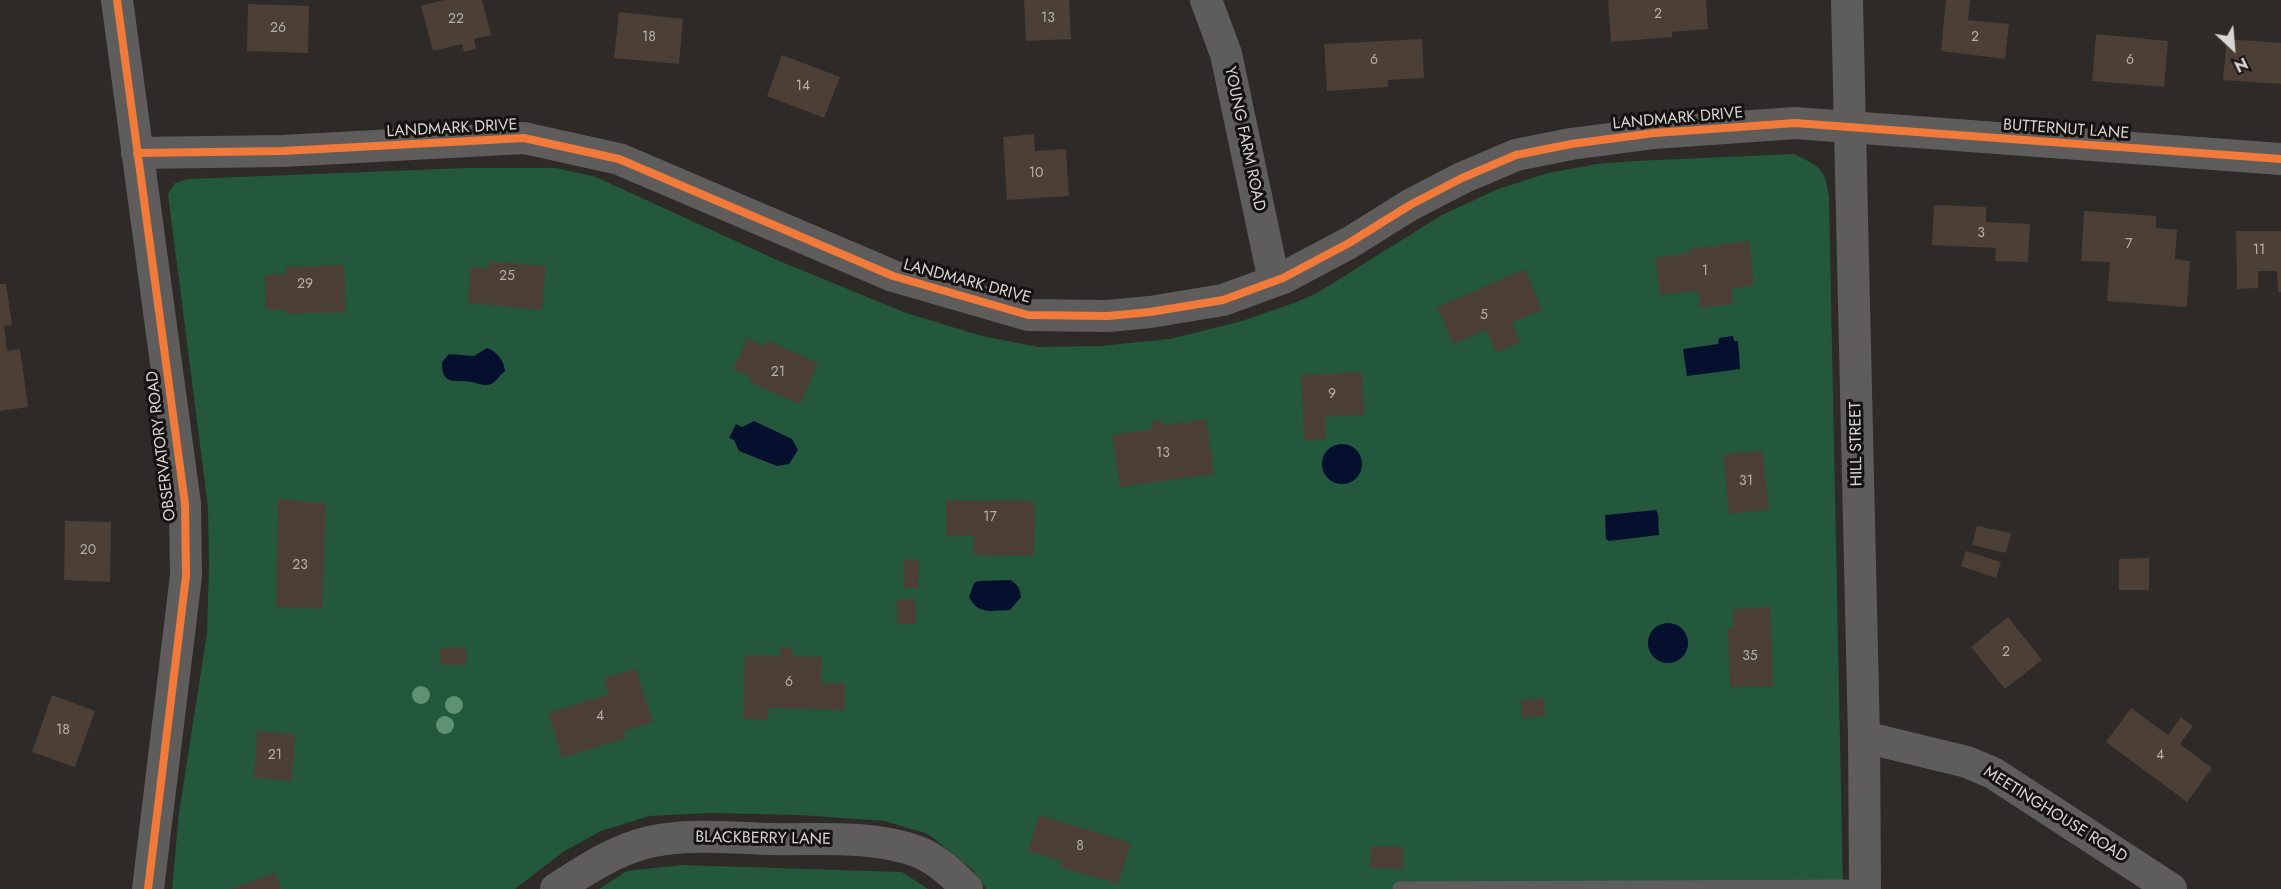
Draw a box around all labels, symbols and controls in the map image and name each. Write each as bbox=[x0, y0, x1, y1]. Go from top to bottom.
house number: 2 bbox=[1654, 7, 1662, 23]
house number: 13 bbox=[1041, 11, 1055, 27]
house number: 22 bbox=[448, 12, 464, 28]
north arrow bbox=[2203, 18, 2263, 78]
house number: 26 bbox=[270, 21, 286, 37]
house number: 18 bbox=[642, 30, 656, 46]
house number: 2 bbox=[1971, 30, 1979, 46]
text: N bbox=[2230, 52, 2252, 78]
house number: 6 bbox=[1370, 53, 1378, 69]
house number: 6 bbox=[2126, 53, 2134, 69]
street label: YOUNG FARM ROAD bbox=[1219, 65, 1269, 213]
house number: 14 bbox=[796, 79, 810, 95]
street label: LANDMARK DRIVE bbox=[1612, 104, 1744, 134]
street label: LANDMARK DRIVE bbox=[386, 116, 518, 142]
street label: BUTTERNUT LANE bbox=[2002, 116, 2130, 144]
house number: 10 bbox=[1029, 166, 1043, 182]
house number: 3 bbox=[1977, 226, 1985, 242]
house number: 7 bbox=[2125, 237, 2133, 253]
house number: 11 bbox=[2253, 243, 2265, 259]
street label: LANDMARK DRIVE bbox=[901, 256, 1033, 308]
house number: 1 bbox=[1702, 264, 1708, 280]
house number: 25 bbox=[499, 269, 515, 285]
house number: 29 bbox=[297, 277, 313, 293]
house number: 5 bbox=[1480, 308, 1488, 324]
house number: 21 bbox=[771, 365, 785, 381]
street label: OBSERVATORY ROAD bbox=[143, 370, 181, 522]
house number: 9 bbox=[1328, 387, 1336, 403]
street label: HILL STREET bbox=[1847, 401, 1867, 487]
house number: 13 bbox=[1156, 446, 1170, 462]
house number: 31 bbox=[1739, 474, 1753, 490]
house number: 17 bbox=[983, 510, 997, 526]
house number: 20 bbox=[80, 543, 96, 559]
house number: 23 bbox=[292, 558, 308, 574]
house number: 2 bbox=[2002, 645, 2010, 661]
house number: 35 bbox=[1742, 649, 1758, 665]
house number: 6 bbox=[785, 675, 793, 691]
house number: 4 bbox=[596, 709, 604, 725]
house number: 18 bbox=[56, 723, 70, 739]
house number: 21 bbox=[268, 748, 282, 764]
house number: 4 bbox=[2156, 748, 2164, 764]
street label: MEETINGHOUSE ROAD bbox=[1980, 763, 2130, 867]
street label: BLACKBERRY LANE bbox=[695, 828, 831, 850]
house number: 8 bbox=[1076, 839, 1084, 855]

